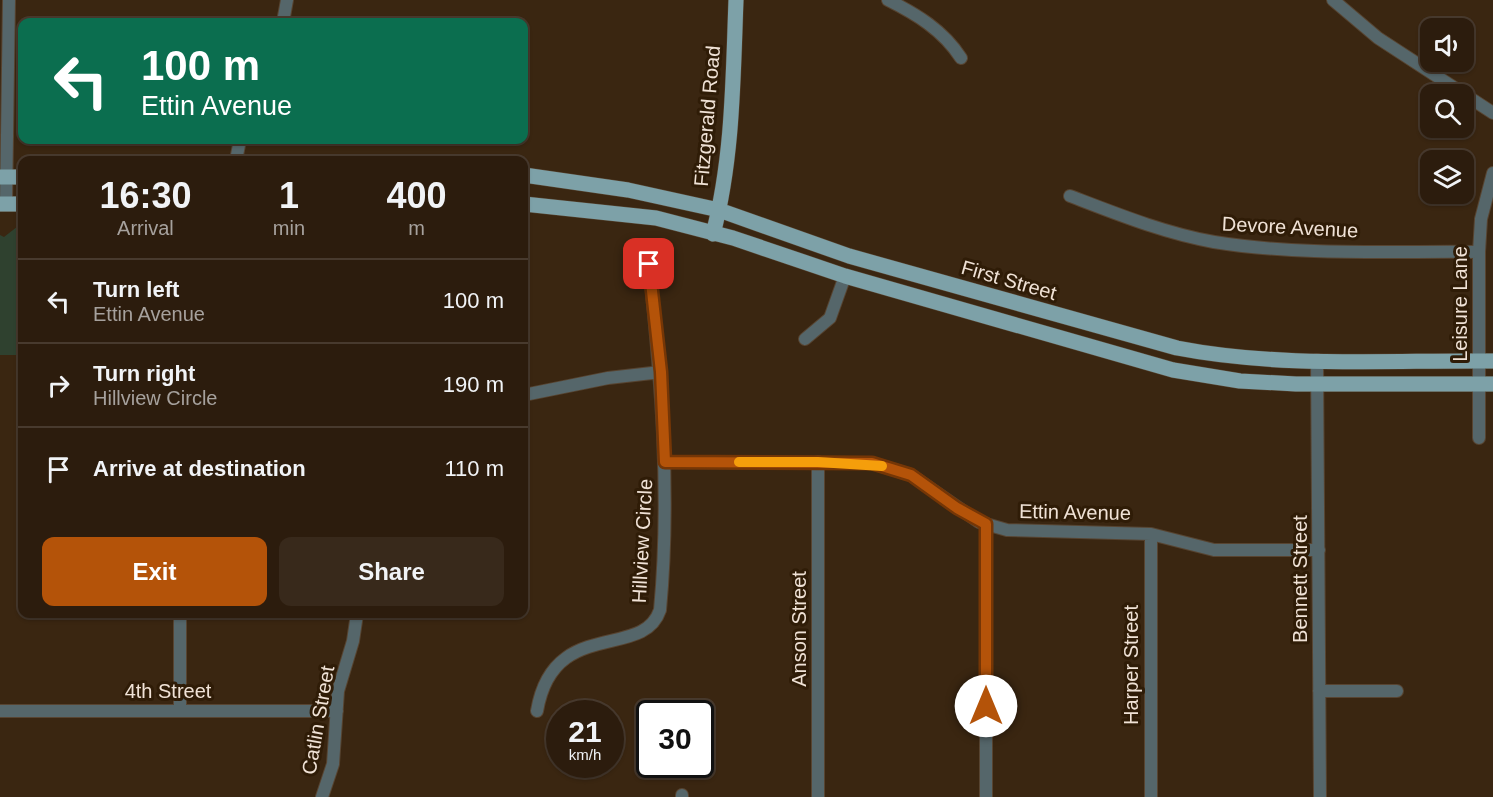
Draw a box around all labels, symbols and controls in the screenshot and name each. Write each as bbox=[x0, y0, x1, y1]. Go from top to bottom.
map controls bbox=[1420, 18, 1474, 204]
button: sound bbox=[1420, 18, 1474, 72]
icon: left bbox=[42, 42, 120, 120]
text: 100 m bbox=[141, 42, 260, 89]
street label: Fitzgerald Road bbox=[690, 45, 724, 187]
button: search bbox=[1420, 84, 1474, 138]
text: Ettin Avenue bbox=[141, 91, 292, 121]
button: layers bbox=[1420, 150, 1474, 204]
text: 16:30 bbox=[99, 175, 191, 216]
text: 1 bbox=[279, 175, 299, 216]
text: 400 bbox=[386, 175, 447, 216]
street label: Devore Avenue bbox=[1221, 212, 1359, 242]
text: Arrival bbox=[117, 217, 174, 239]
text: min bbox=[273, 217, 305, 239]
text: m bbox=[408, 217, 425, 239]
pin bbox=[623, 238, 674, 289]
street label: Leisure Lane bbox=[1449, 246, 1471, 362]
icon: arrive bbox=[632, 247, 665, 280]
street label: First Street bbox=[959, 256, 1059, 304]
text: Turn left bbox=[93, 277, 179, 302]
icon: left bbox=[42, 285, 75, 318]
text: 100 m bbox=[443, 288, 504, 313]
text: Ettin Avenue bbox=[93, 303, 205, 325]
text: Turn right bbox=[93, 361, 195, 386]
icon: right bbox=[42, 369, 75, 402]
text: 190 m bbox=[443, 372, 504, 397]
text: Hillview Circle bbox=[93, 387, 217, 409]
icon: arrive bbox=[42, 453, 75, 486]
text: Arrive at destination bbox=[93, 456, 306, 481]
text: 110 m bbox=[444, 456, 504, 481]
street label: Hillview Circle bbox=[628, 478, 656, 604]
street label: Ettin Avenue bbox=[1019, 500, 1131, 524]
street label: Bennett Street bbox=[1289, 515, 1311, 643]
button: Exit bbox=[42, 537, 267, 606]
button: Share bbox=[279, 537, 504, 606]
street label: Anson Street bbox=[788, 571, 810, 687]
street label: Harper Street bbox=[1120, 605, 1142, 725]
street label: Catlin Street bbox=[298, 663, 338, 776]
position arrow bbox=[954, 674, 1018, 738]
street label: 4th Street bbox=[125, 680, 212, 702]
speed limit sign: 30 bbox=[636, 700, 714, 778]
text: 21 bbox=[568, 715, 602, 748]
text: km/h bbox=[569, 746, 601, 763]

